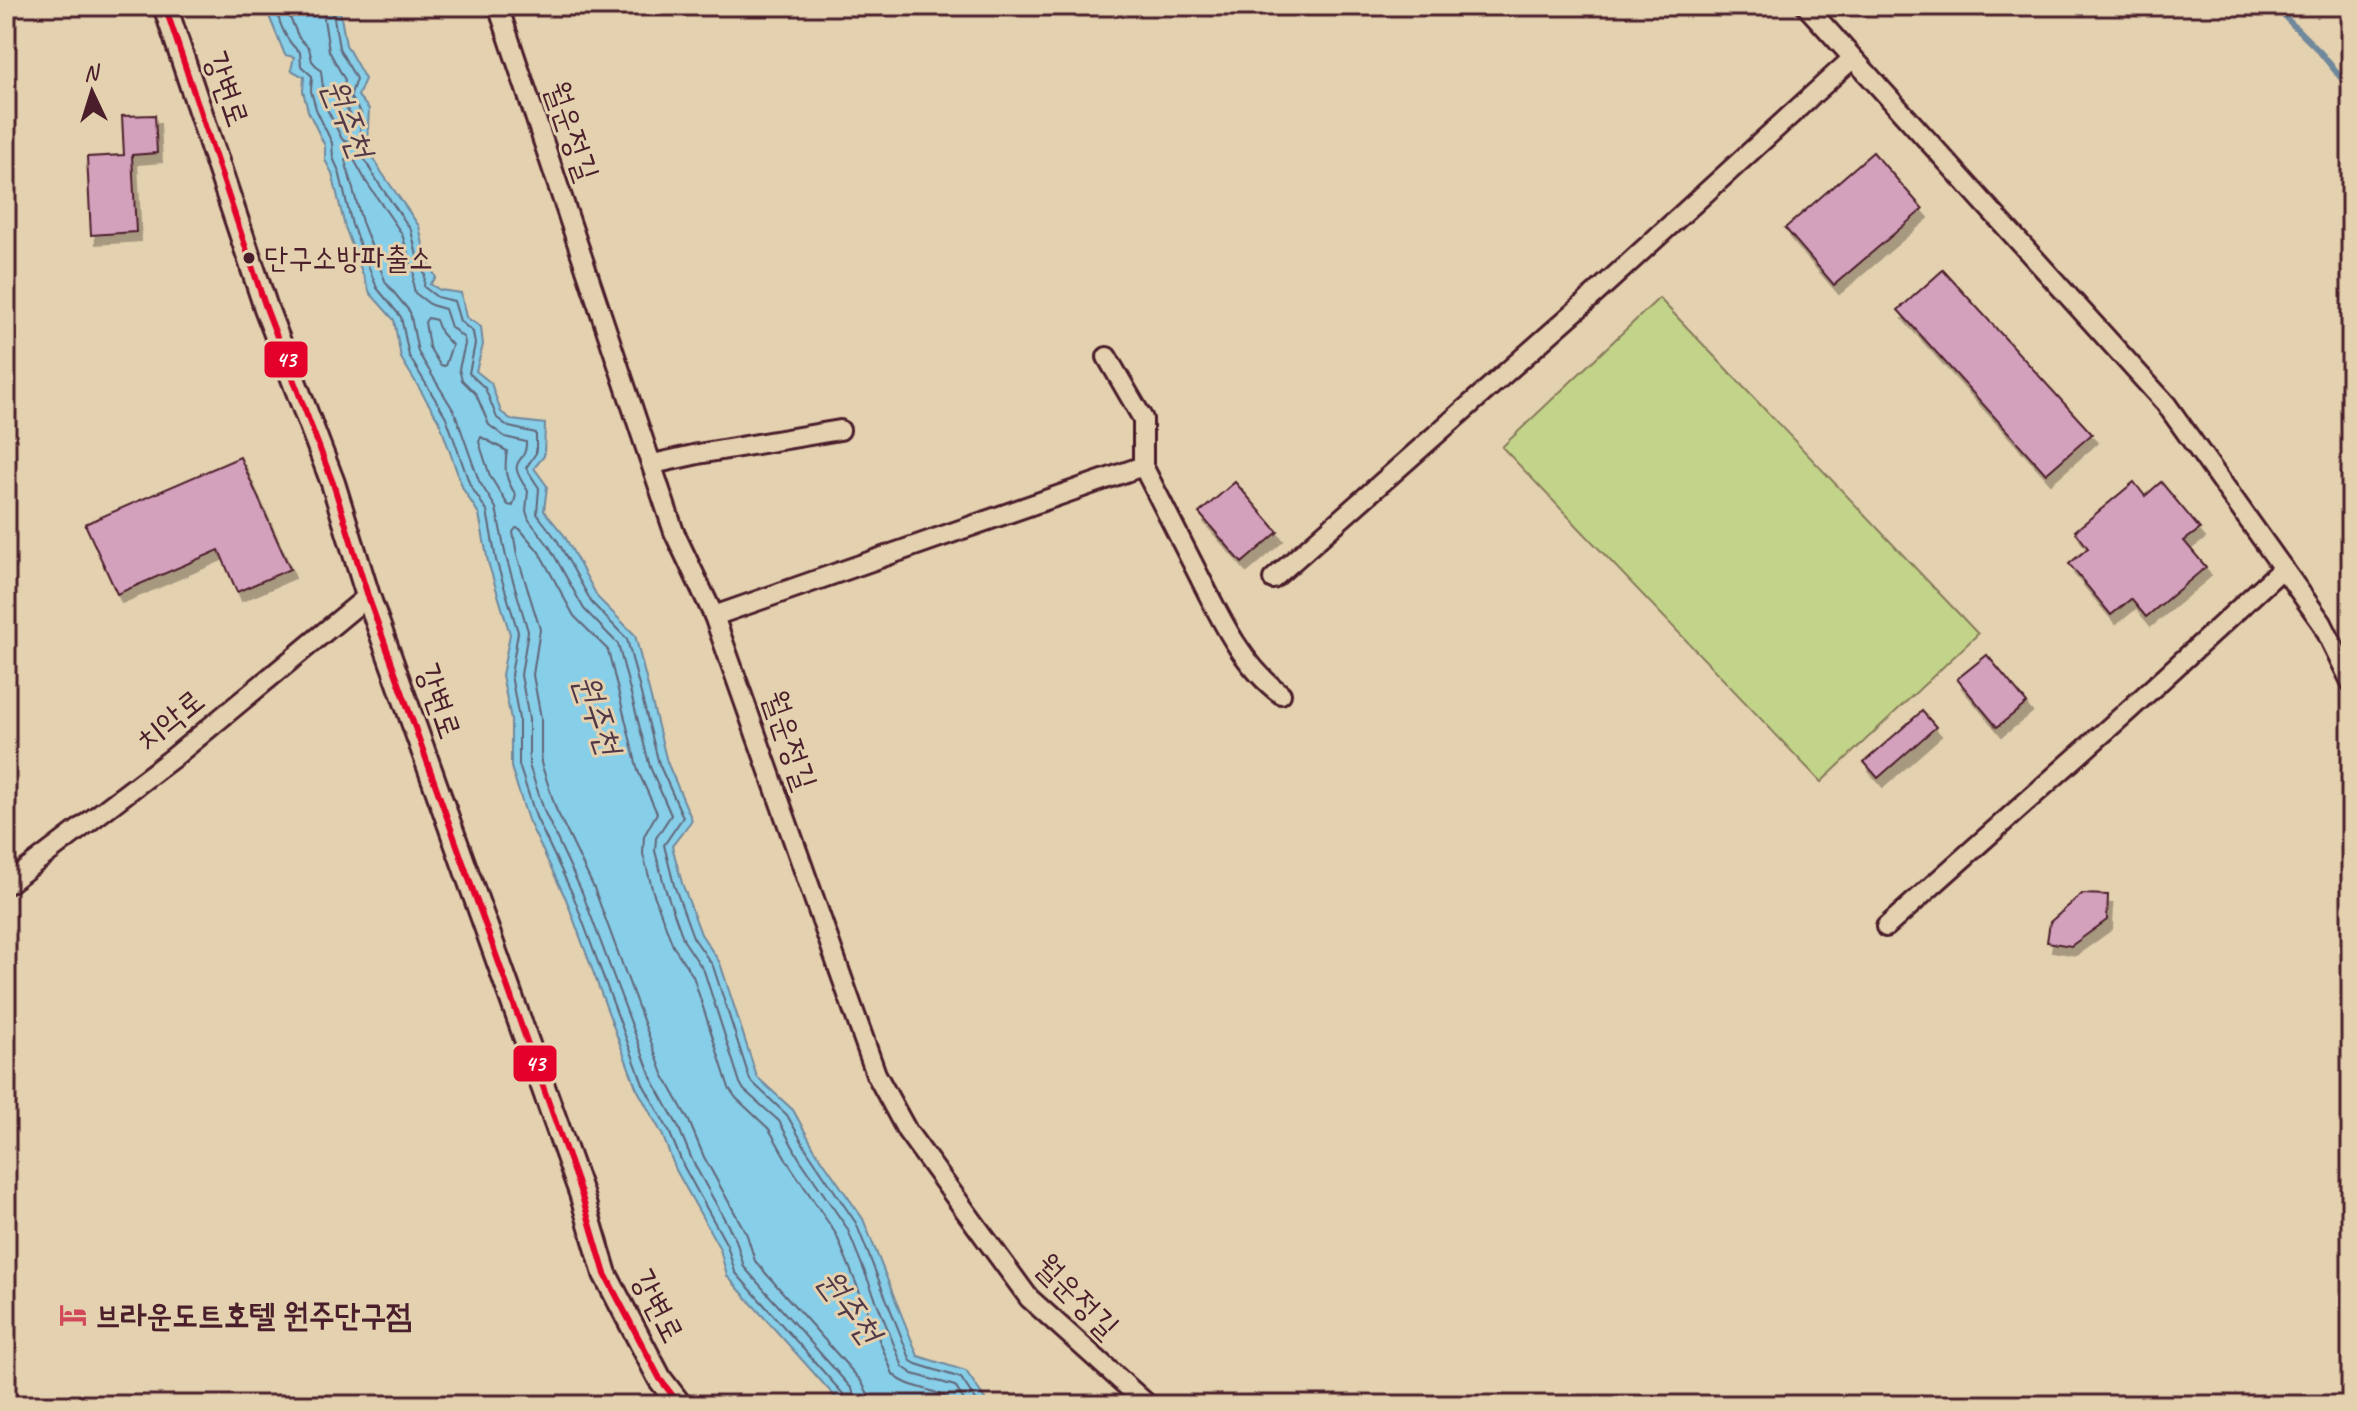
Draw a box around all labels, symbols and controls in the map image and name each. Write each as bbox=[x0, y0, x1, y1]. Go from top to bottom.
street label: 강변로 bbox=[195, 46, 259, 132]
north arrow bbox=[52, 52, 132, 132]
text: N bbox=[83, 58, 102, 87]
water label: 원주천 bbox=[313, 72, 385, 167]
street label: 월운정길 bbox=[536, 76, 608, 186]
place label: 단구소방파출소 bbox=[264, 239, 433, 277]
marker: 단구소방파출소 bbox=[241, 250, 257, 266]
line badge: 43 bbox=[263, 340, 309, 379]
text: 43 bbox=[276, 346, 298, 374]
street label: 강변로 bbox=[407, 658, 471, 744]
water label: 원주천 bbox=[564, 668, 633, 763]
street label: 치악로 bbox=[127, 680, 213, 760]
street label: 월운정길 bbox=[754, 685, 826, 795]
line badge: 43 bbox=[512, 1044, 558, 1083]
text: 43 bbox=[525, 1050, 547, 1078]
street label: 월운정길 bbox=[1026, 1245, 1128, 1347]
water label: 원주천 bbox=[808, 1260, 894, 1355]
street label: 강변로 bbox=[622, 1262, 694, 1350]
place label: 브라운도트호텔 원주단구점 bbox=[95, 1295, 412, 1336]
hotel icon: 브라운도트호텔 원주단구점 bbox=[58, 1300, 88, 1330]

